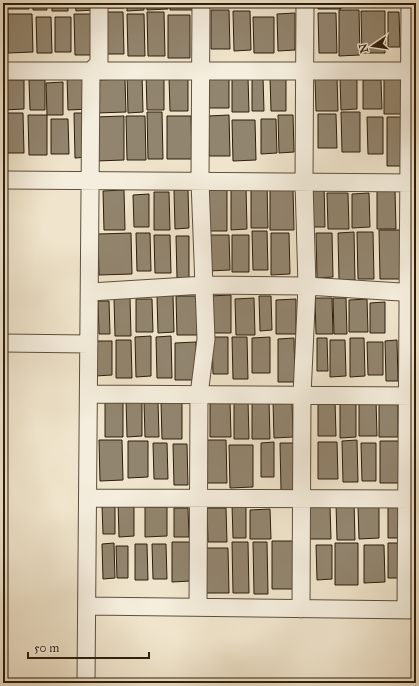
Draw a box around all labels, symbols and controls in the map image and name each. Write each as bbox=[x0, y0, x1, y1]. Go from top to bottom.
north arrow bbox=[353, 26, 393, 66]
text: N bbox=[356, 41, 371, 54]
scale bar bbox=[28, 634, 149, 660]
text: 50 m bbox=[34, 641, 59, 655]

